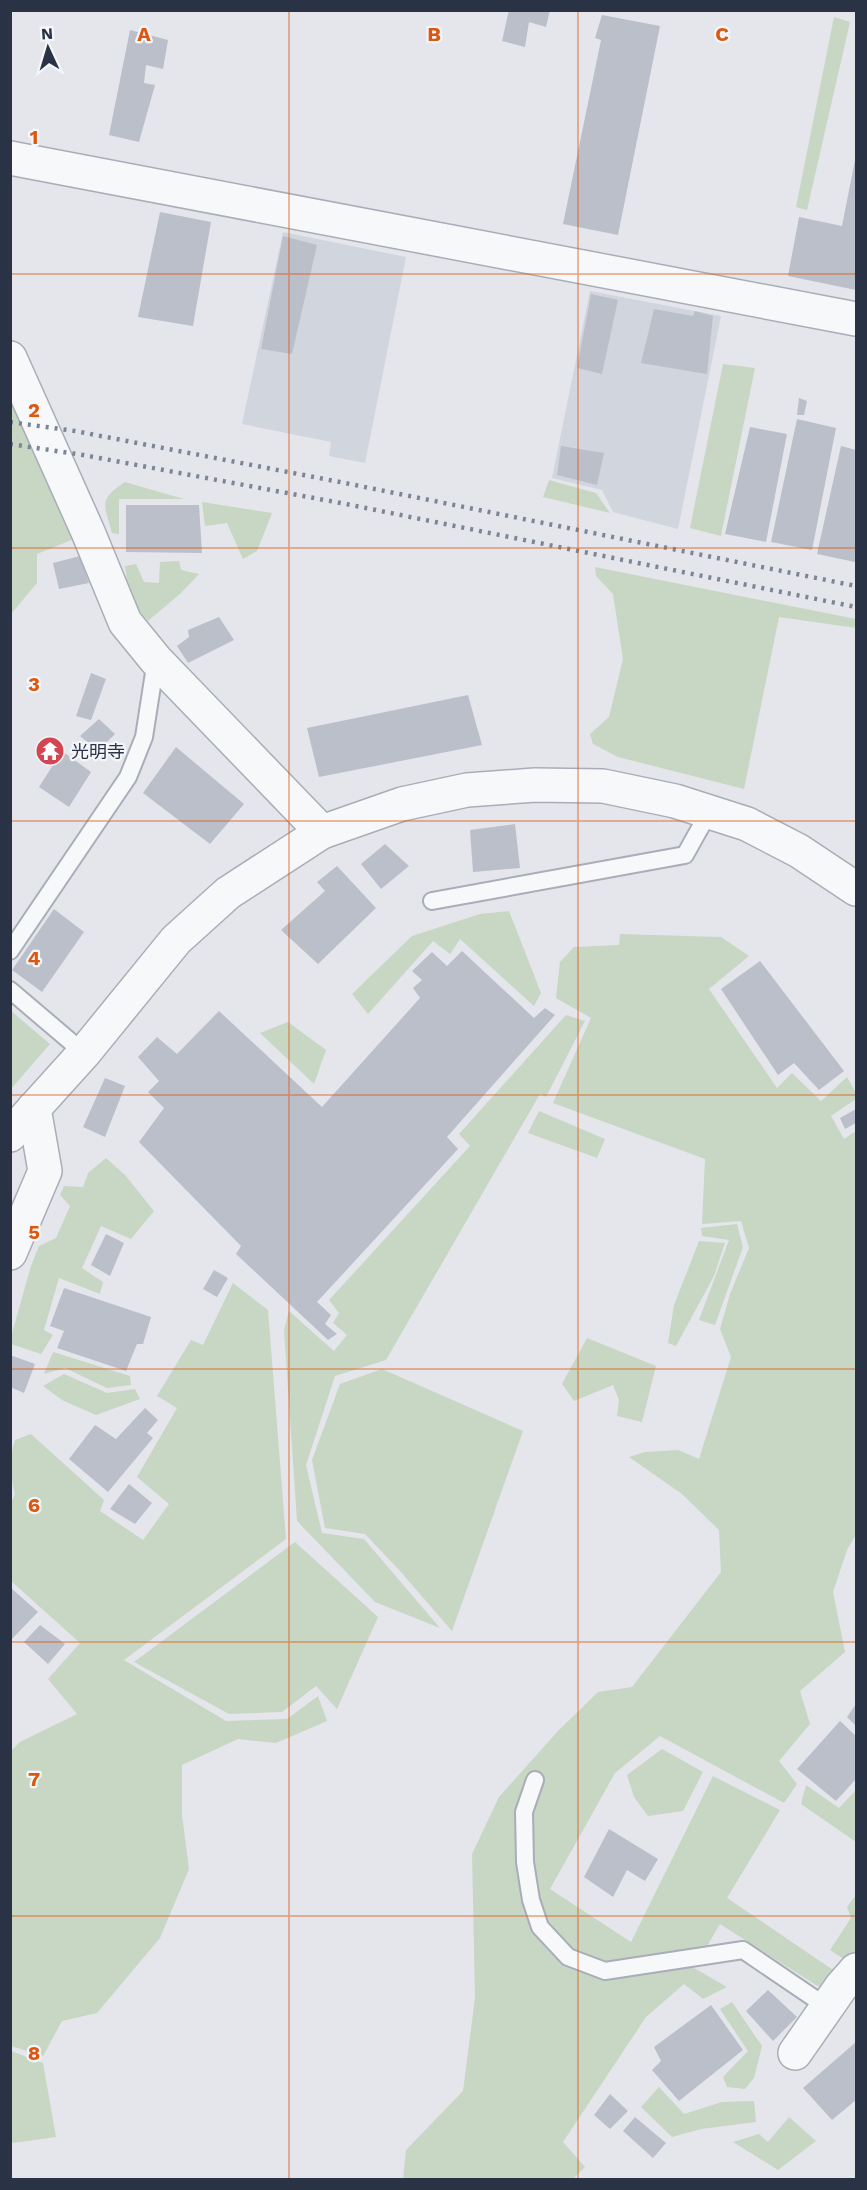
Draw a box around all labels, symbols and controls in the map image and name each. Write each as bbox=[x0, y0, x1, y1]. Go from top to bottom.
north arrow bbox=[18, 18, 78, 78]
text: A bbox=[137, 22, 151, 46]
text: B bbox=[427, 22, 441, 46]
text: C bbox=[715, 22, 729, 46]
text: N bbox=[40, 24, 54, 43]
text: 1 bbox=[30, 125, 38, 149]
text: 2 bbox=[28, 398, 40, 422]
text: 3 bbox=[28, 672, 40, 696]
temple icon: 光明寺 bbox=[34, 735, 66, 767]
place label: 光明寺 bbox=[71, 741, 125, 762]
text: 4 bbox=[28, 946, 41, 970]
text: 5 bbox=[28, 1220, 40, 1244]
text: 6 bbox=[28, 1493, 40, 1517]
text: 7 bbox=[28, 1767, 40, 1791]
text: 8 bbox=[28, 2041, 40, 2065]

